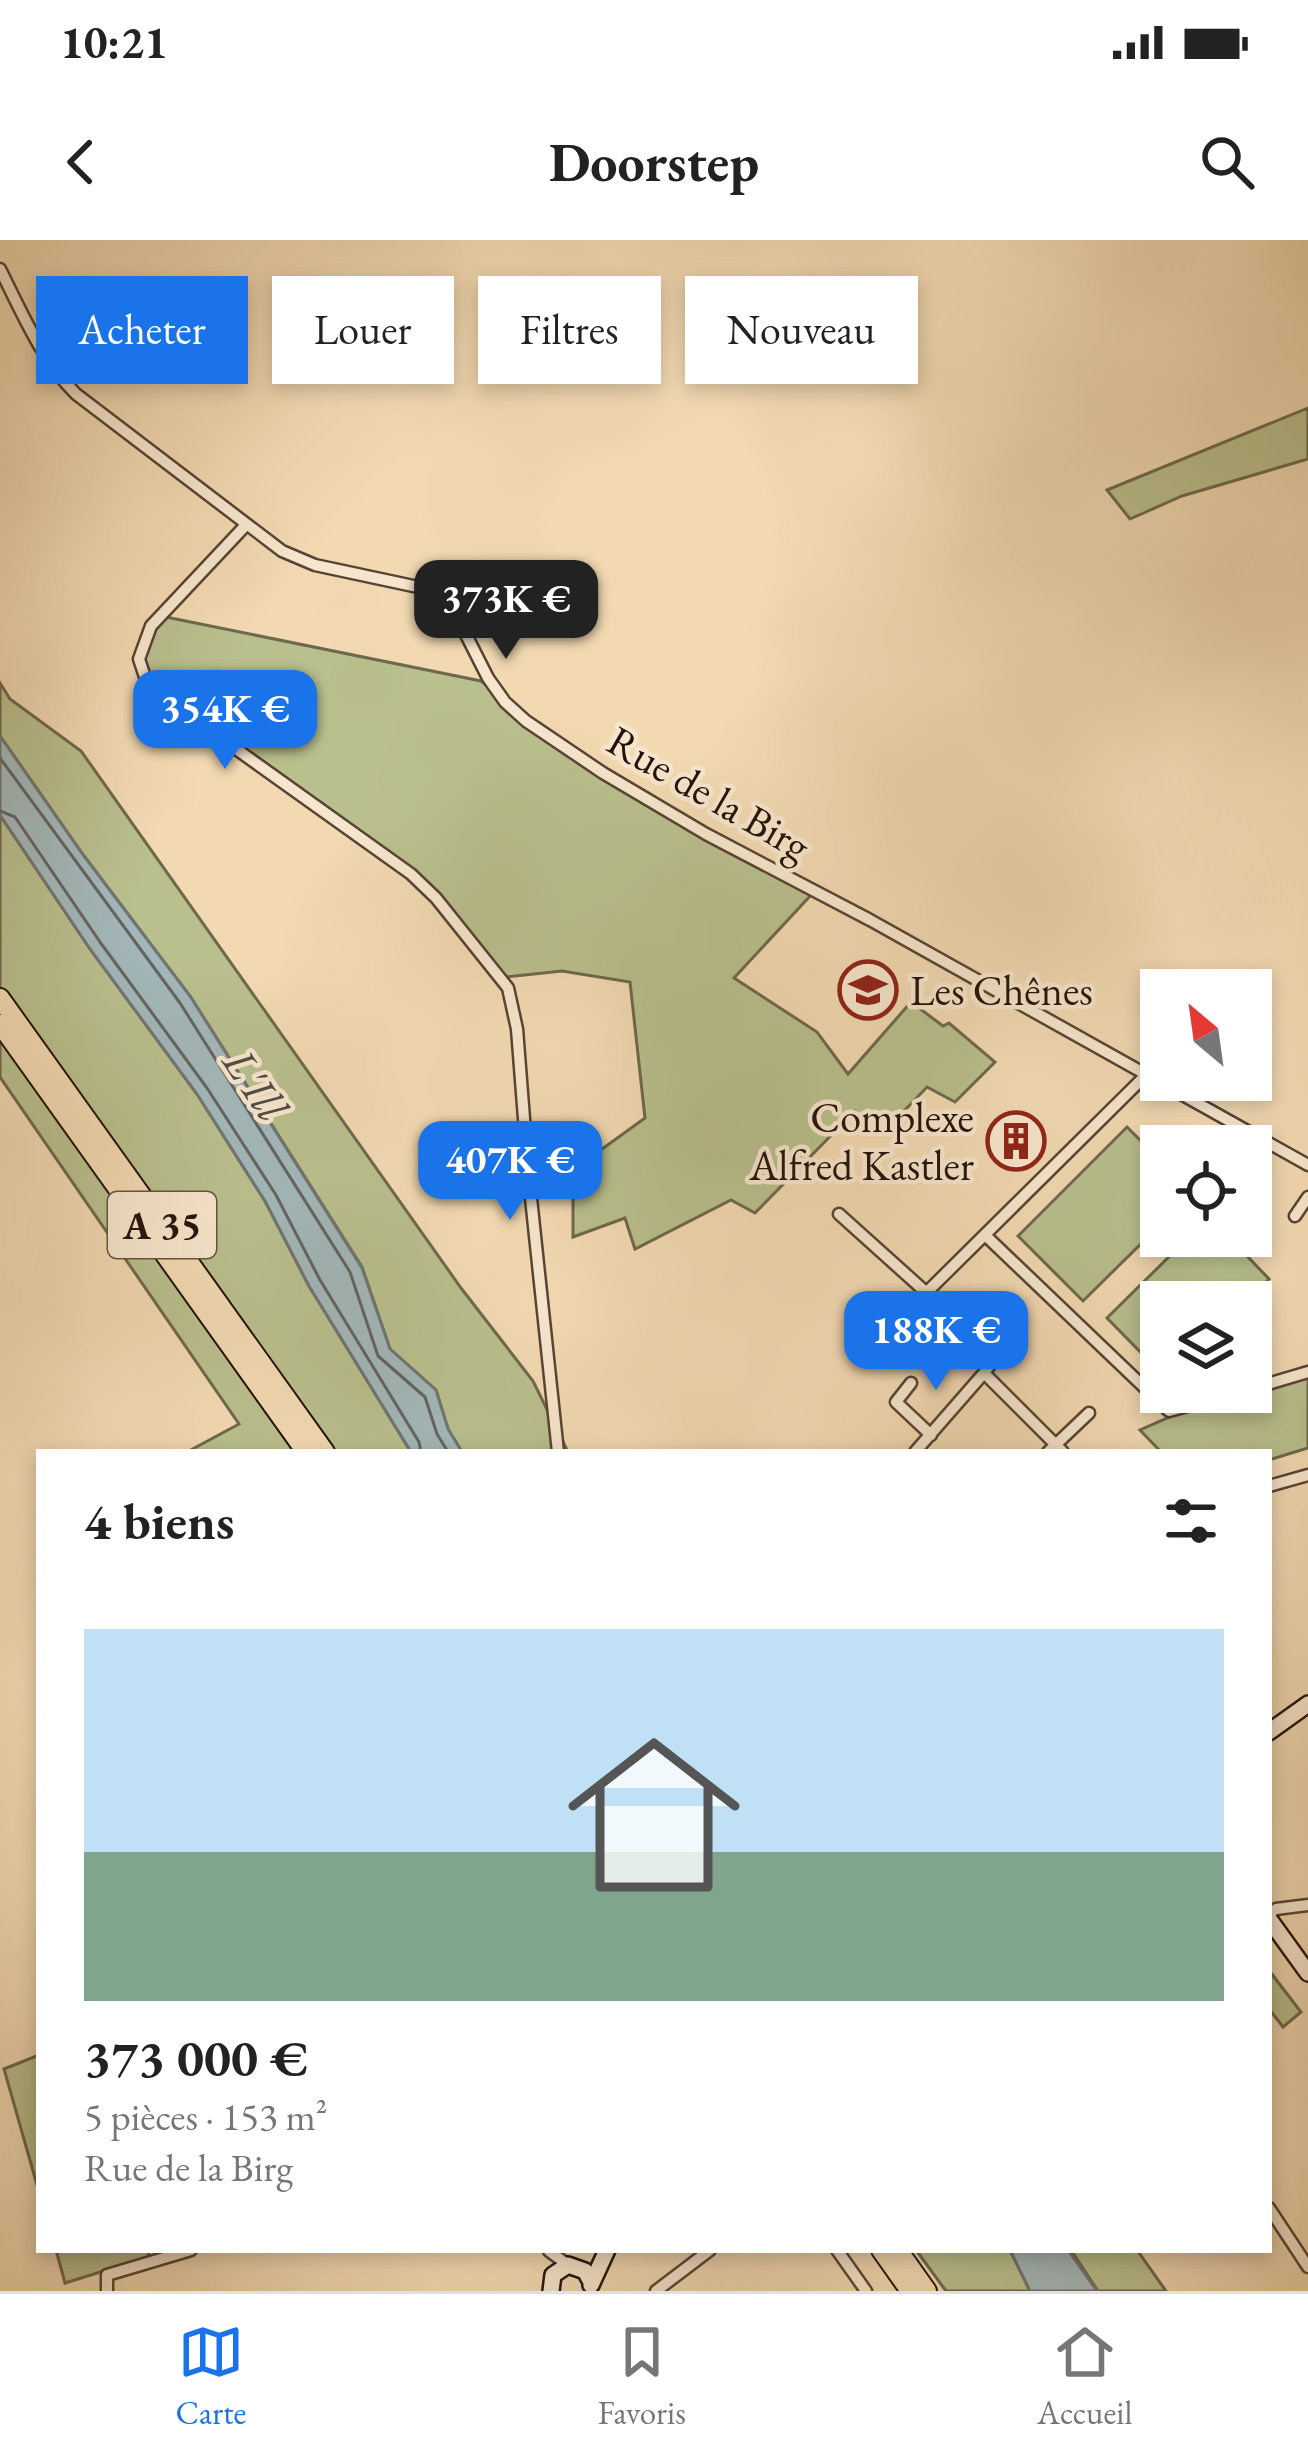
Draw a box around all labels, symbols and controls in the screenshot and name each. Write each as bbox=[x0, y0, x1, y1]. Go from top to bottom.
text: 10:21 bbox=[60, 13, 168, 71]
text: Doorstep bbox=[549, 127, 759, 197]
icon: back bbox=[48, 129, 114, 195]
icon: search bbox=[1194, 129, 1260, 195]
chip: Acheter bbox=[36, 276, 248, 384]
chip: Louer bbox=[272, 276, 454, 384]
chip: Filtres bbox=[478, 276, 661, 384]
chip: Nouveau bbox=[685, 276, 918, 384]
pin: 373K € bbox=[408, 560, 604, 662]
text: 373K € bbox=[441, 573, 571, 624]
pin: 354K € bbox=[127, 670, 323, 772]
text: 354K € bbox=[160, 683, 290, 734]
street label: Rue de la Birg bbox=[598, 713, 821, 874]
school or university icon: Les Chênes bbox=[837, 959, 899, 1021]
place label: Les Chênes bbox=[910, 963, 1093, 1018]
north arrow bbox=[1140, 969, 1272, 1101]
map controls bbox=[1140, 969, 1272, 1413]
water label: L'Ill bbox=[210, 1035, 302, 1133]
place label: Complexe Alfred Kastler bbox=[748, 1090, 974, 1193]
building icon: Complexe Alfred Kastler bbox=[985, 1110, 1047, 1172]
pin: 407K € bbox=[412, 1121, 608, 1223]
button: locate bbox=[1140, 1125, 1272, 1257]
text: 407K € bbox=[445, 1134, 575, 1185]
road number: A 35 bbox=[108, 1192, 216, 1258]
button: layers bbox=[1140, 1281, 1272, 1413]
pin: 188K € bbox=[838, 1291, 1034, 1393]
text: 188K € bbox=[871, 1304, 1001, 1355]
text: 4 biens bbox=[84, 1488, 234, 1554]
icon: filters bbox=[1158, 1488, 1224, 1554]
icon: home bbox=[546, 1707, 762, 1923]
text: 373 000 € bbox=[84, 2025, 308, 2091]
text: 5 pièces · 153 m² bbox=[84, 2091, 327, 2142]
text: Rue de la Birg bbox=[84, 2142, 293, 2193]
tab: Carte bbox=[176, 2319, 246, 2434]
tab: Favoris bbox=[598, 2319, 686, 2434]
tab: Accueil bbox=[1037, 2319, 1132, 2434]

